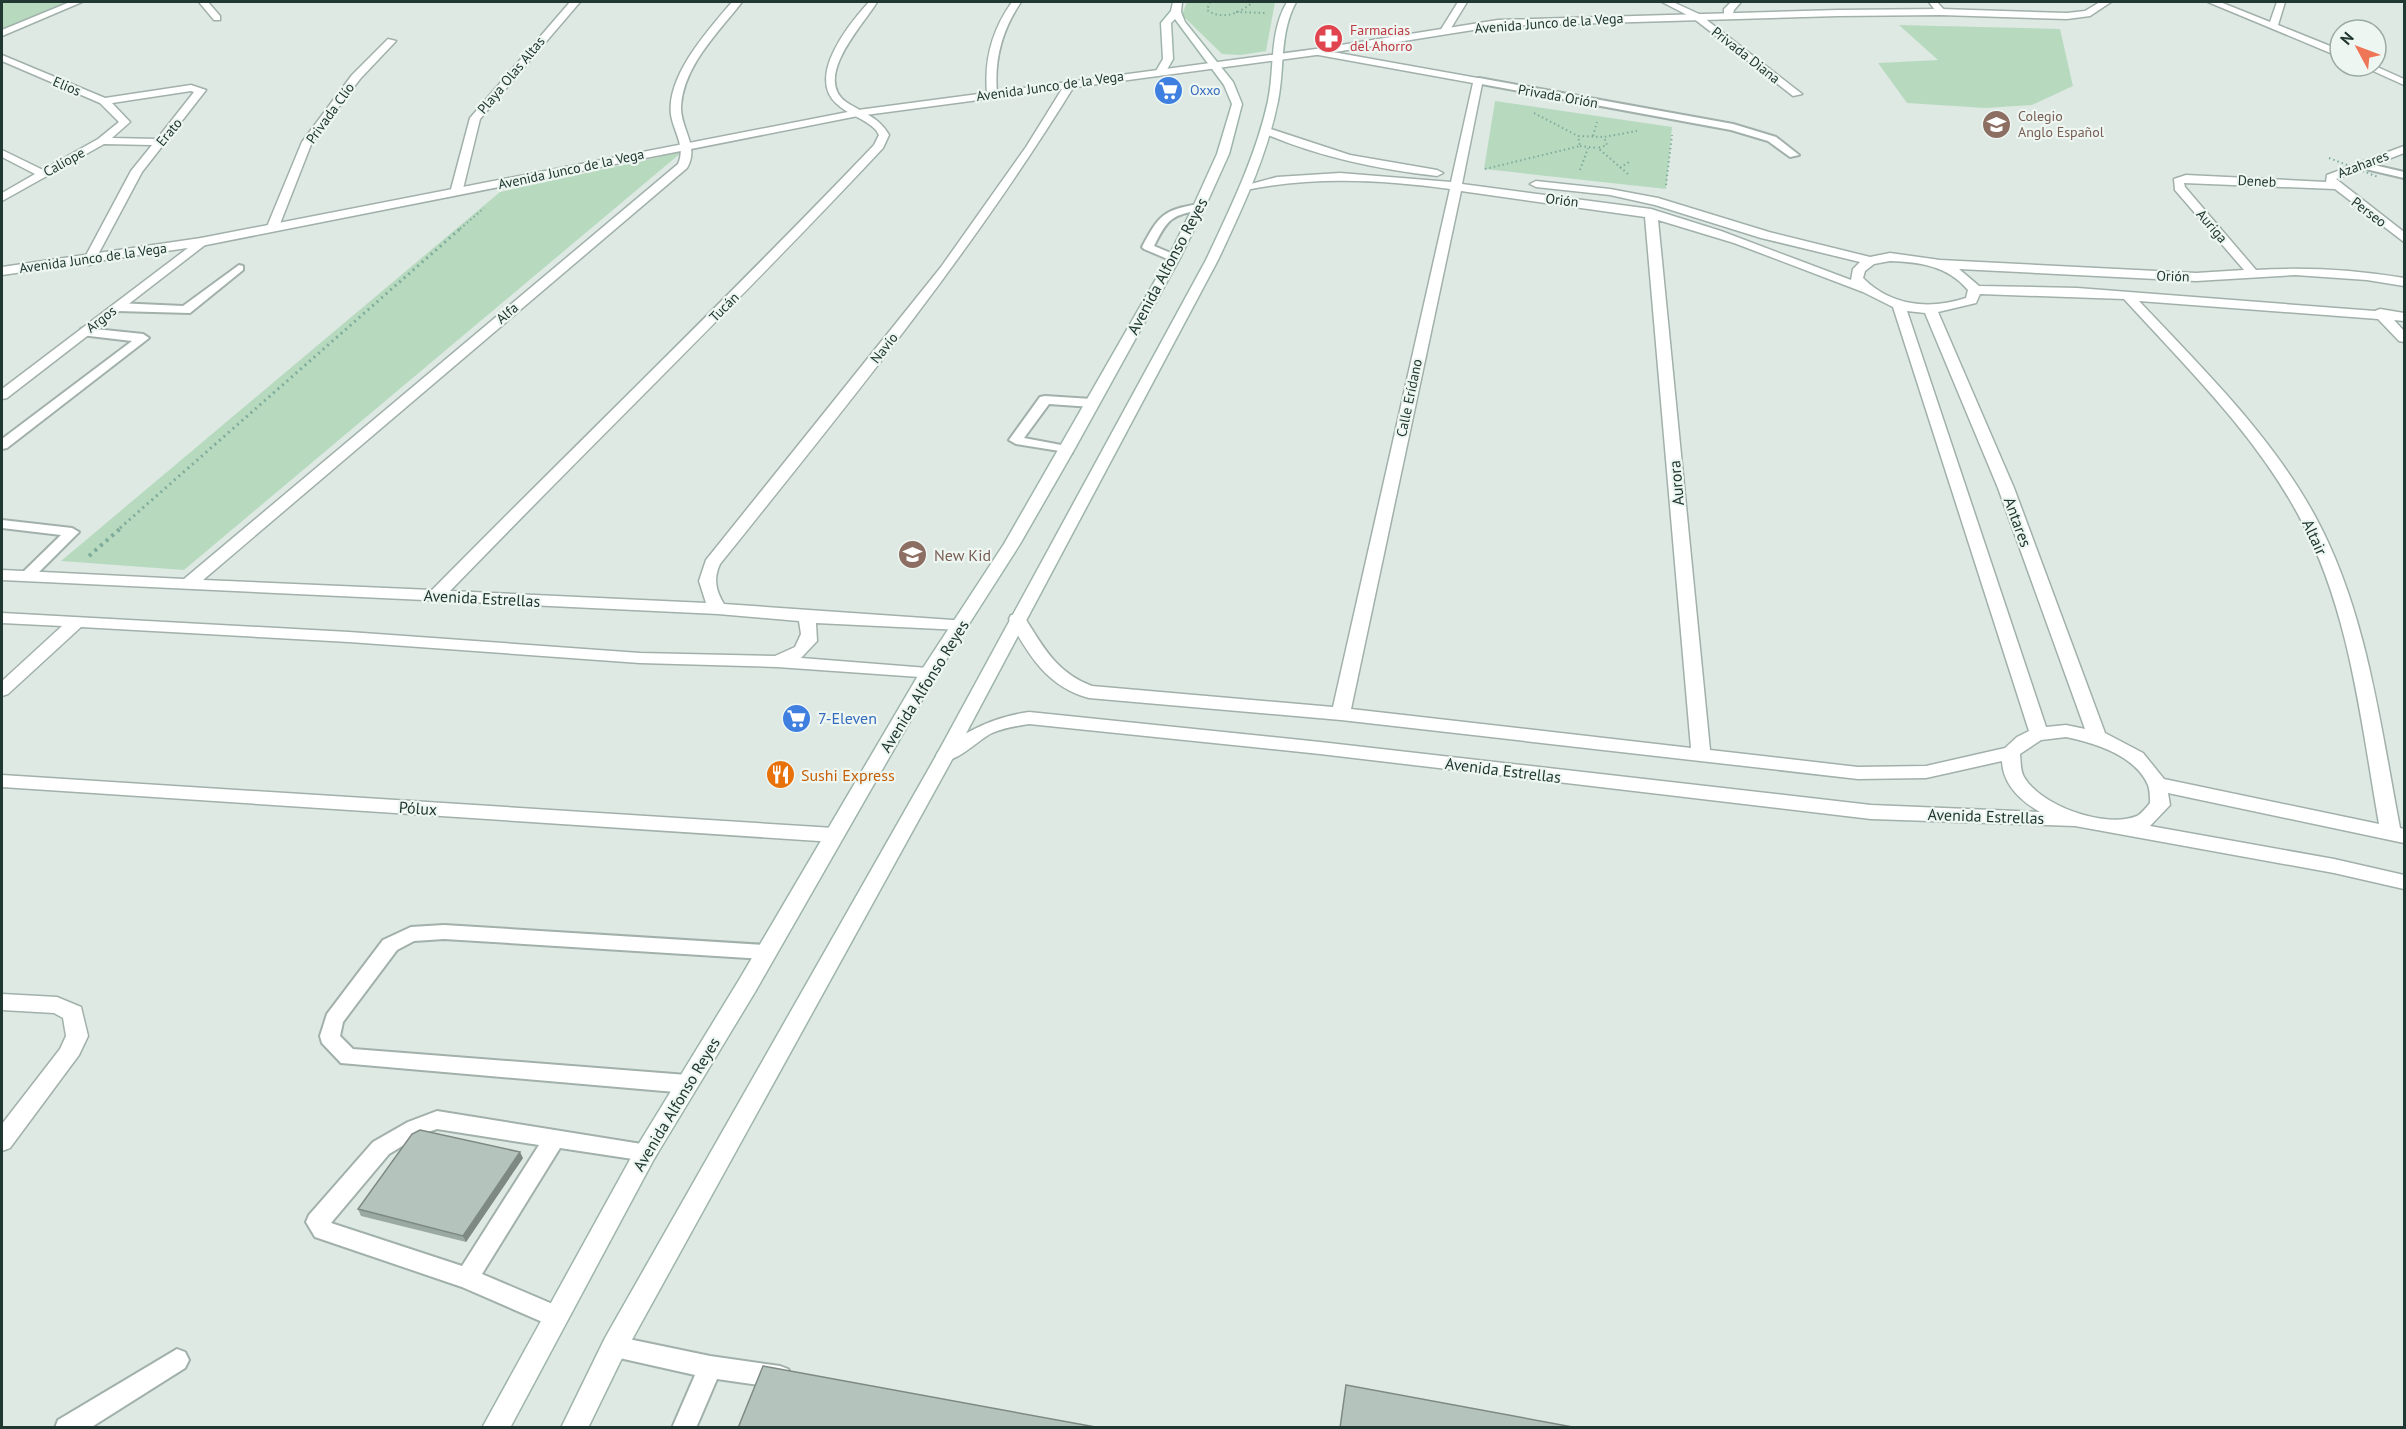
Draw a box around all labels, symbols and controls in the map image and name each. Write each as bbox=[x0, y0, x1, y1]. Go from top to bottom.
street label: Avenida Junco de la Vega bbox=[1474, 9, 1624, 37]
north arrow bbox=[2328, 18, 2388, 78]
place label: Farmacias del Ahorro bbox=[1350, 21, 1412, 55]
pharmacy icon: Farmacias del Ahorro bbox=[1313, 22, 1345, 54]
street label: Privada Diana bbox=[1708, 23, 1784, 87]
text: N bbox=[2336, 28, 2358, 49]
street label: Playa Olas Altas bbox=[473, 32, 549, 117]
street label: Avenida Junco de la Vega bbox=[975, 67, 1125, 105]
street label: Elios bbox=[50, 72, 84, 100]
supermarket icon: Oxxo bbox=[1153, 74, 1185, 106]
street label: Privada Clío bbox=[302, 79, 358, 147]
street label: Privada Orión bbox=[1517, 80, 1599, 112]
place label: Oxxo bbox=[1190, 81, 1221, 99]
place label: Colegio Anglo Español bbox=[2018, 107, 2104, 141]
school or university icon: Colegio Anglo Español bbox=[1981, 108, 2013, 140]
street label: Erato bbox=[152, 114, 186, 150]
street label: Calíope bbox=[40, 143, 88, 181]
street label: Avenida Junco de la Vega bbox=[496, 145, 646, 193]
street label: Azahares bbox=[2335, 146, 2391, 182]
street label: Deneb bbox=[2237, 171, 2277, 191]
street label: Orión bbox=[1544, 189, 1580, 211]
street label: Perseo bbox=[2348, 193, 2390, 231]
street label: Avenida Alfonso Reyes bbox=[1122, 194, 1212, 338]
street label: Auriga bbox=[2193, 205, 2232, 247]
street label: Avenida Junco de la Vega bbox=[18, 239, 168, 277]
street label: Orión bbox=[2156, 266, 2190, 286]
street label: Tucán bbox=[705, 288, 743, 326]
street label: Alfa bbox=[492, 298, 522, 328]
street label: Argos bbox=[82, 301, 120, 337]
street label: Navío bbox=[866, 329, 902, 367]
street label: Calle Erídano bbox=[1392, 357, 1426, 439]
street label: Aurora bbox=[1664, 460, 1688, 506]
street label: Antares bbox=[2000, 494, 2036, 550]
street label: Altair bbox=[2298, 516, 2332, 559]
school or university icon: New Kid bbox=[897, 539, 929, 571]
place label: New Kid bbox=[934, 545, 991, 565]
street label: Avenida Estrellas bbox=[423, 585, 541, 611]
street label: Avenida Alfonso Reyes bbox=[875, 616, 973, 756]
supermarket icon: 7-Eleven bbox=[781, 702, 813, 734]
place label: 7-Eleven bbox=[818, 708, 877, 728]
street label: Avenida Estrellas bbox=[1444, 753, 1562, 787]
restaurant icon: Sushi Express bbox=[764, 759, 796, 791]
place label: Sushi Express bbox=[801, 765, 895, 785]
street label: Pólux bbox=[398, 797, 438, 819]
street label: Avenida Estrellas bbox=[1927, 804, 2045, 828]
street label: Avenida Alfonso Reyes bbox=[628, 1033, 724, 1174]

